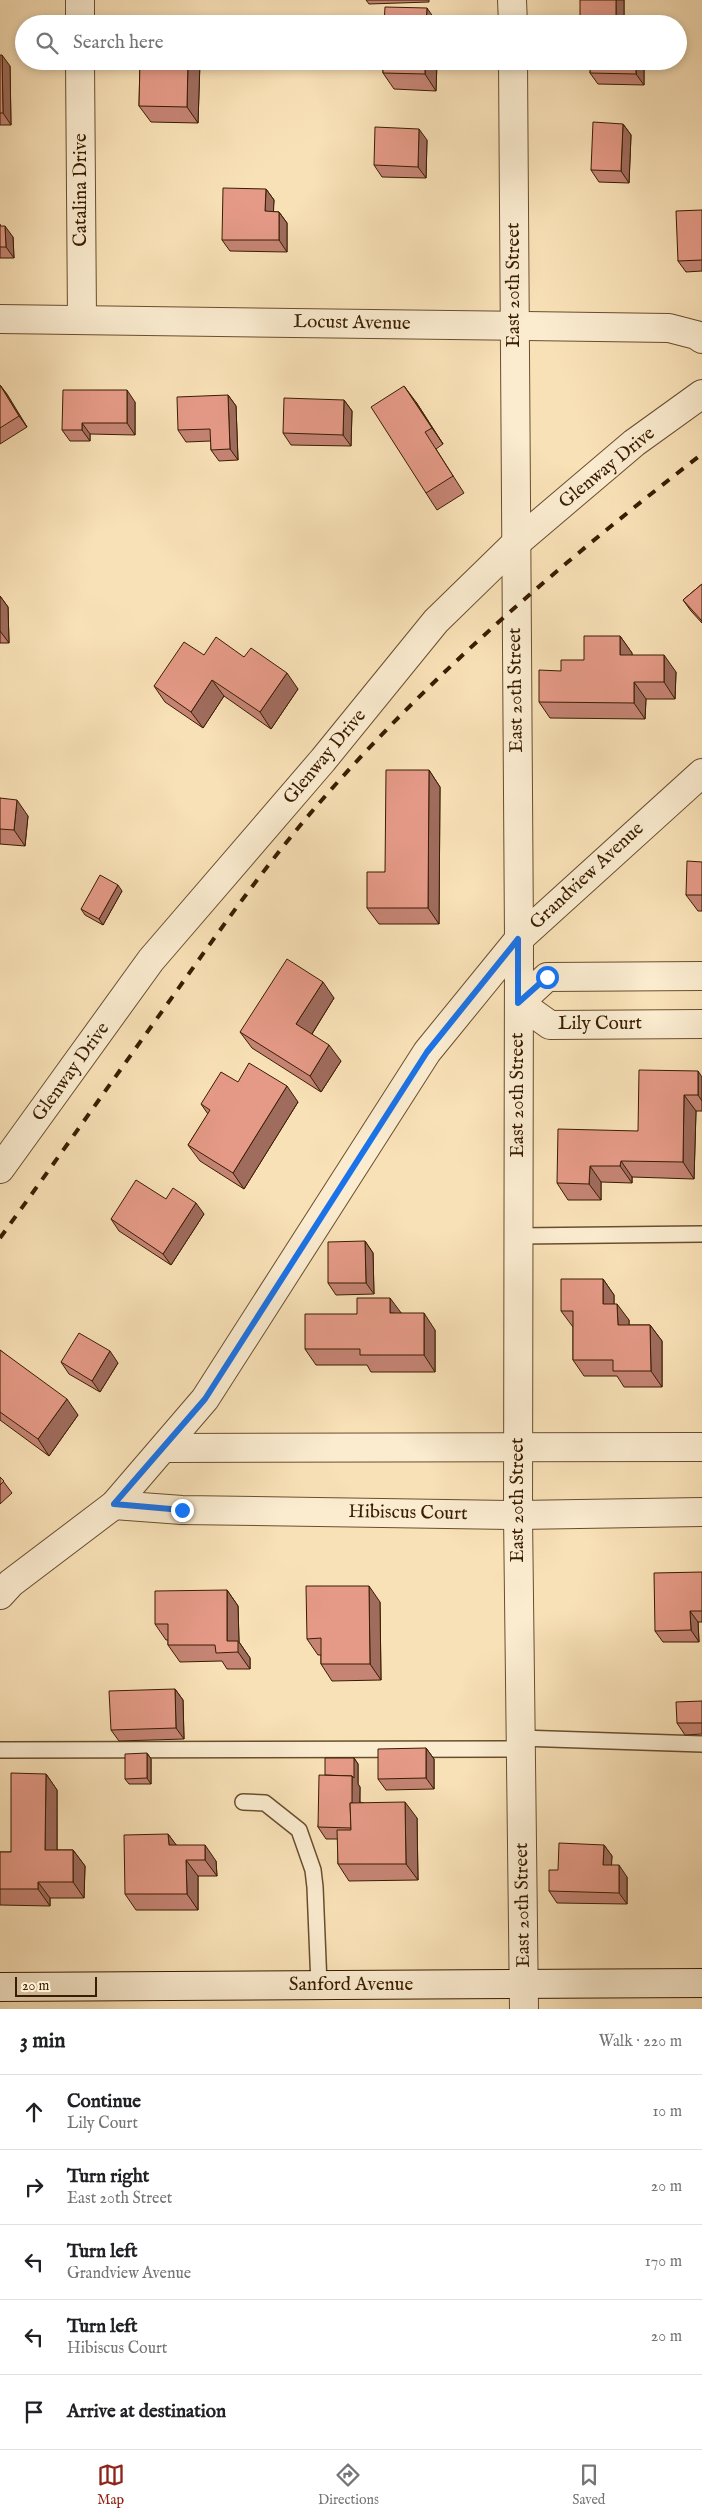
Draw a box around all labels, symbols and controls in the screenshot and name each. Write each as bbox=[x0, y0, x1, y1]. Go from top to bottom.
search box bbox=[15, 15, 687, 70]
icon: search bbox=[33, 29, 61, 57]
text: Search here bbox=[73, 31, 164, 55]
street label: Catalina Drive bbox=[69, 133, 93, 247]
street label: East 20th Street bbox=[502, 222, 526, 347]
street label: Locust Avenue bbox=[293, 310, 411, 336]
street label: Glenway Drive bbox=[554, 422, 660, 514]
street label: East 20th Street bbox=[503, 627, 529, 753]
street label: Glenway Drive bbox=[278, 704, 372, 810]
street label: Grandview Avenue bbox=[525, 817, 649, 935]
route start bbox=[536, 966, 559, 989]
street label: Lily Court bbox=[558, 1012, 643, 1036]
street label: Glenway Drive bbox=[27, 1017, 115, 1126]
street label: East 20th Street bbox=[506, 1032, 530, 1157]
street label: East 20th Street bbox=[506, 1437, 530, 1562]
route end bbox=[171, 1499, 194, 1522]
street label: Hibiscus Court bbox=[348, 1500, 468, 1526]
street label: East 20th Street bbox=[510, 1842, 536, 1968]
street label: Sanford Avenue bbox=[289, 1973, 413, 1997]
scale bar bbox=[15, 1974, 98, 1997]
text: 20 m bbox=[22, 1977, 49, 1995]
text: 3 min bbox=[20, 2028, 65, 2055]
text: Walk · 220 m bbox=[599, 2032, 682, 2052]
text: Continue bbox=[67, 2090, 141, 2114]
icon: ahead bbox=[20, 2098, 48, 2126]
text: 10 m bbox=[652, 2102, 682, 2122]
text: Lily Court bbox=[67, 2114, 138, 2134]
text: Turn right bbox=[67, 2165, 149, 2189]
icon: right bbox=[20, 2173, 48, 2201]
text: 20 m bbox=[651, 2177, 682, 2197]
text: East 20th Street bbox=[67, 2189, 172, 2209]
text: Turn left bbox=[67, 2240, 138, 2264]
icon: left bbox=[20, 2248, 48, 2276]
text: 170 m bbox=[645, 2252, 682, 2272]
text: Grandview Avenue bbox=[67, 2264, 191, 2284]
text: Turn left bbox=[67, 2315, 138, 2339]
icon: left bbox=[20, 2323, 48, 2351]
text: 20 m bbox=[651, 2327, 682, 2347]
text: Hibiscus Court bbox=[67, 2339, 167, 2359]
icon: arrive bbox=[20, 2398, 48, 2426]
text: Arrive at destination bbox=[67, 2400, 226, 2424]
tab: Map bbox=[97, 2461, 125, 2509]
tab: Directions bbox=[318, 2461, 379, 2509]
tab: Saved bbox=[572, 2461, 605, 2509]

